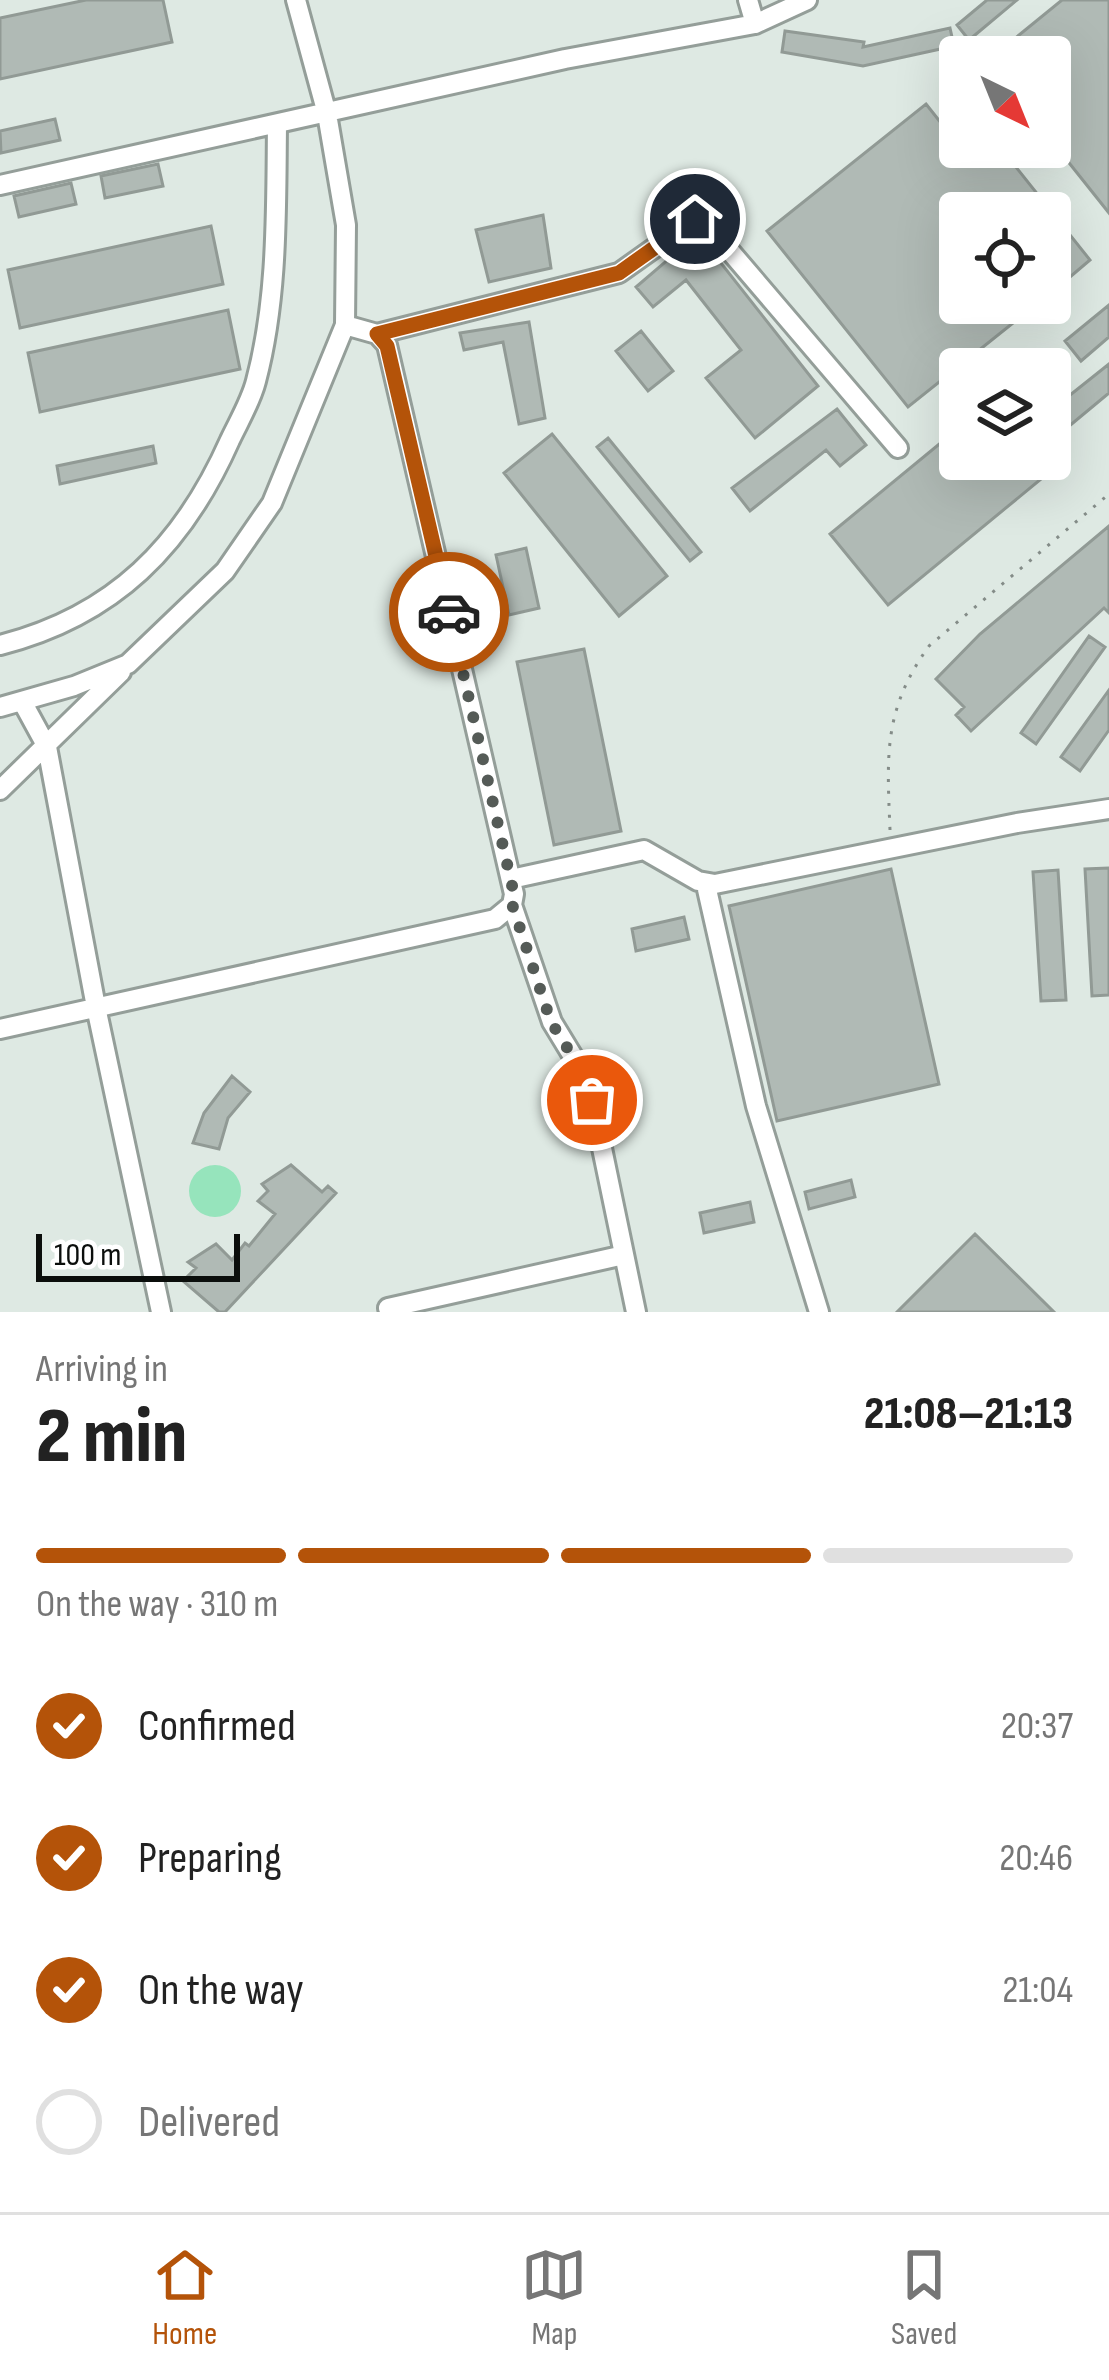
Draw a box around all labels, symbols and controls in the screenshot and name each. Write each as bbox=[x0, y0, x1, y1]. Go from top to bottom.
north arrow bbox=[939, 36, 1071, 168]
map controls bbox=[939, 36, 1071, 480]
pin bbox=[644, 168, 746, 270]
icon: home bbox=[662, 186, 728, 252]
button: locate bbox=[939, 192, 1071, 324]
button: layers bbox=[939, 348, 1071, 480]
courier bbox=[389, 552, 509, 672]
icon: car bbox=[416, 579, 482, 645]
pin bbox=[541, 1049, 643, 1151]
icon: bag bbox=[559, 1067, 625, 1133]
scale bar bbox=[36, 1228, 240, 1281]
text: 100 m bbox=[54, 1235, 121, 1275]
text: Arriving in bbox=[36, 1346, 168, 1393]
text: 21:08–21:13 bbox=[864, 1387, 1073, 1442]
text: 2 min bbox=[36, 1391, 187, 1484]
text: On the way · 310 m bbox=[36, 1581, 278, 1628]
icon: check bbox=[36, 1693, 102, 1759]
text: Confirmed bbox=[138, 1699, 296, 1754]
text: 20:37 bbox=[1001, 1703, 1073, 1750]
icon: check bbox=[36, 1825, 102, 1891]
text: Preparing bbox=[138, 1831, 282, 1886]
text: 20:46 bbox=[999, 1835, 1073, 1882]
icon: check bbox=[36, 1957, 102, 2023]
text: On the way bbox=[138, 1963, 304, 2018]
text: 21:04 bbox=[1002, 1967, 1073, 2014]
text: Delivered bbox=[138, 2095, 280, 2150]
tab: Home bbox=[152, 2242, 218, 2354]
tab: Map bbox=[521, 2242, 587, 2354]
tab: Saved bbox=[891, 2242, 957, 2354]

